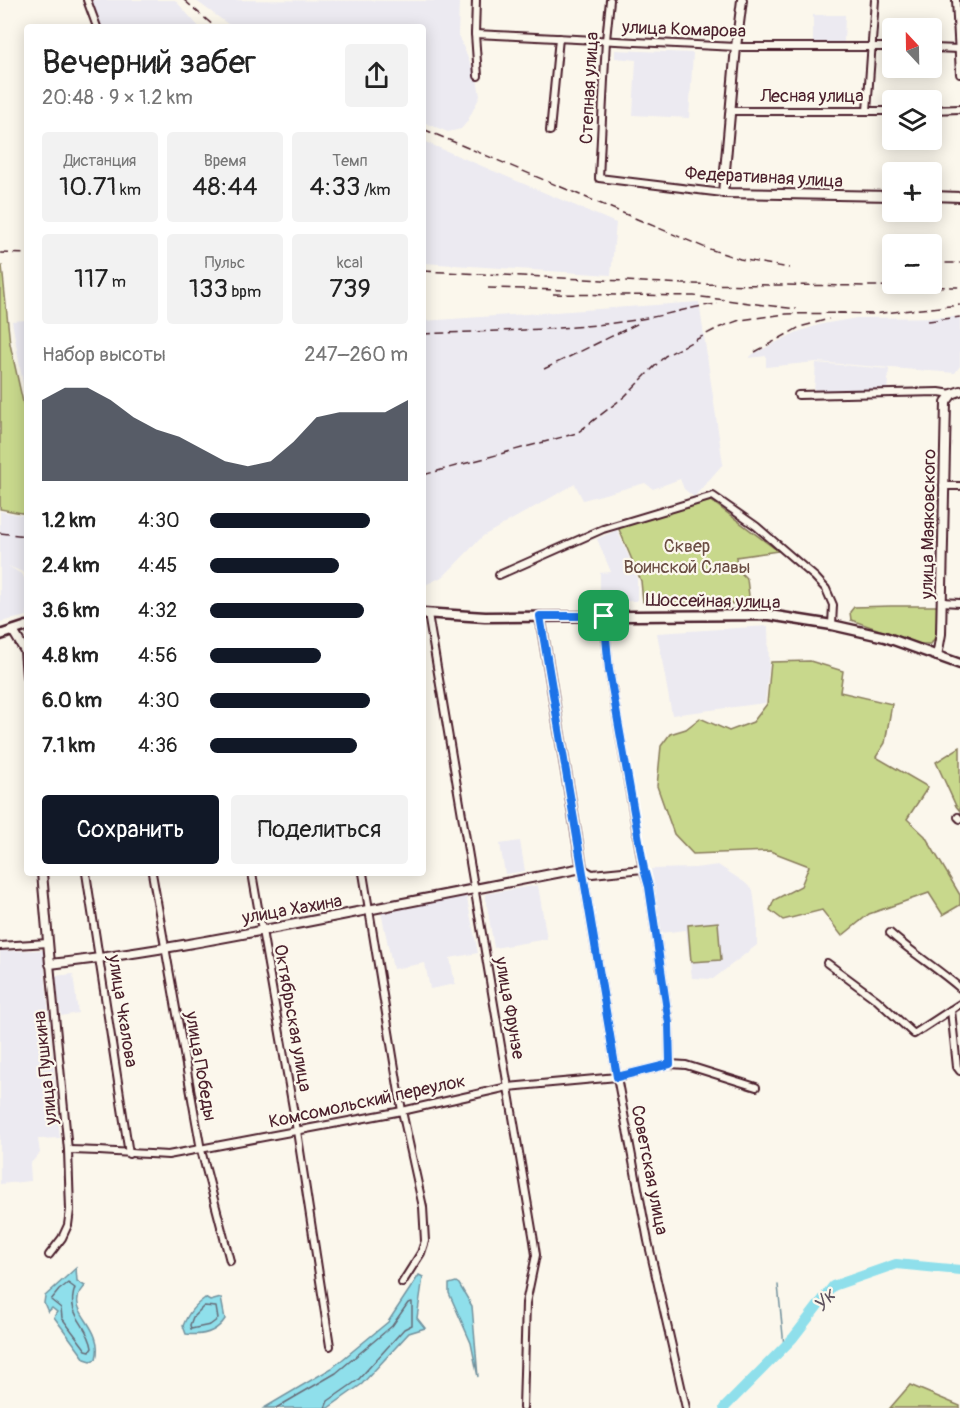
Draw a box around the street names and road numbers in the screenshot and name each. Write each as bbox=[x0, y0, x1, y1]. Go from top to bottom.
street label: улица Комарова bbox=[620, 16, 747, 43]
street label: Степная улица bbox=[575, 31, 604, 145]
street label: Лесная улица bbox=[759, 85, 864, 108]
street label: Федеративная улица bbox=[685, 162, 843, 193]
street label: улица Маяковского bbox=[916, 448, 941, 600]
street label: Шоссейная улица bbox=[645, 589, 781, 614]
street label: улица Хахина bbox=[239, 889, 344, 930]
street label: Октябрьская улица bbox=[268, 943, 317, 1094]
street label: улица Чкалова bbox=[102, 952, 143, 1069]
street label: улица Фрунзе bbox=[489, 954, 530, 1061]
street label: улица Победы bbox=[179, 1009, 221, 1123]
street label: улица Пушкина bbox=[28, 1010, 63, 1127]
street label: Комсомольский переулок bbox=[267, 1069, 468, 1134]
street label: Советская улица bbox=[626, 1103, 673, 1237]

